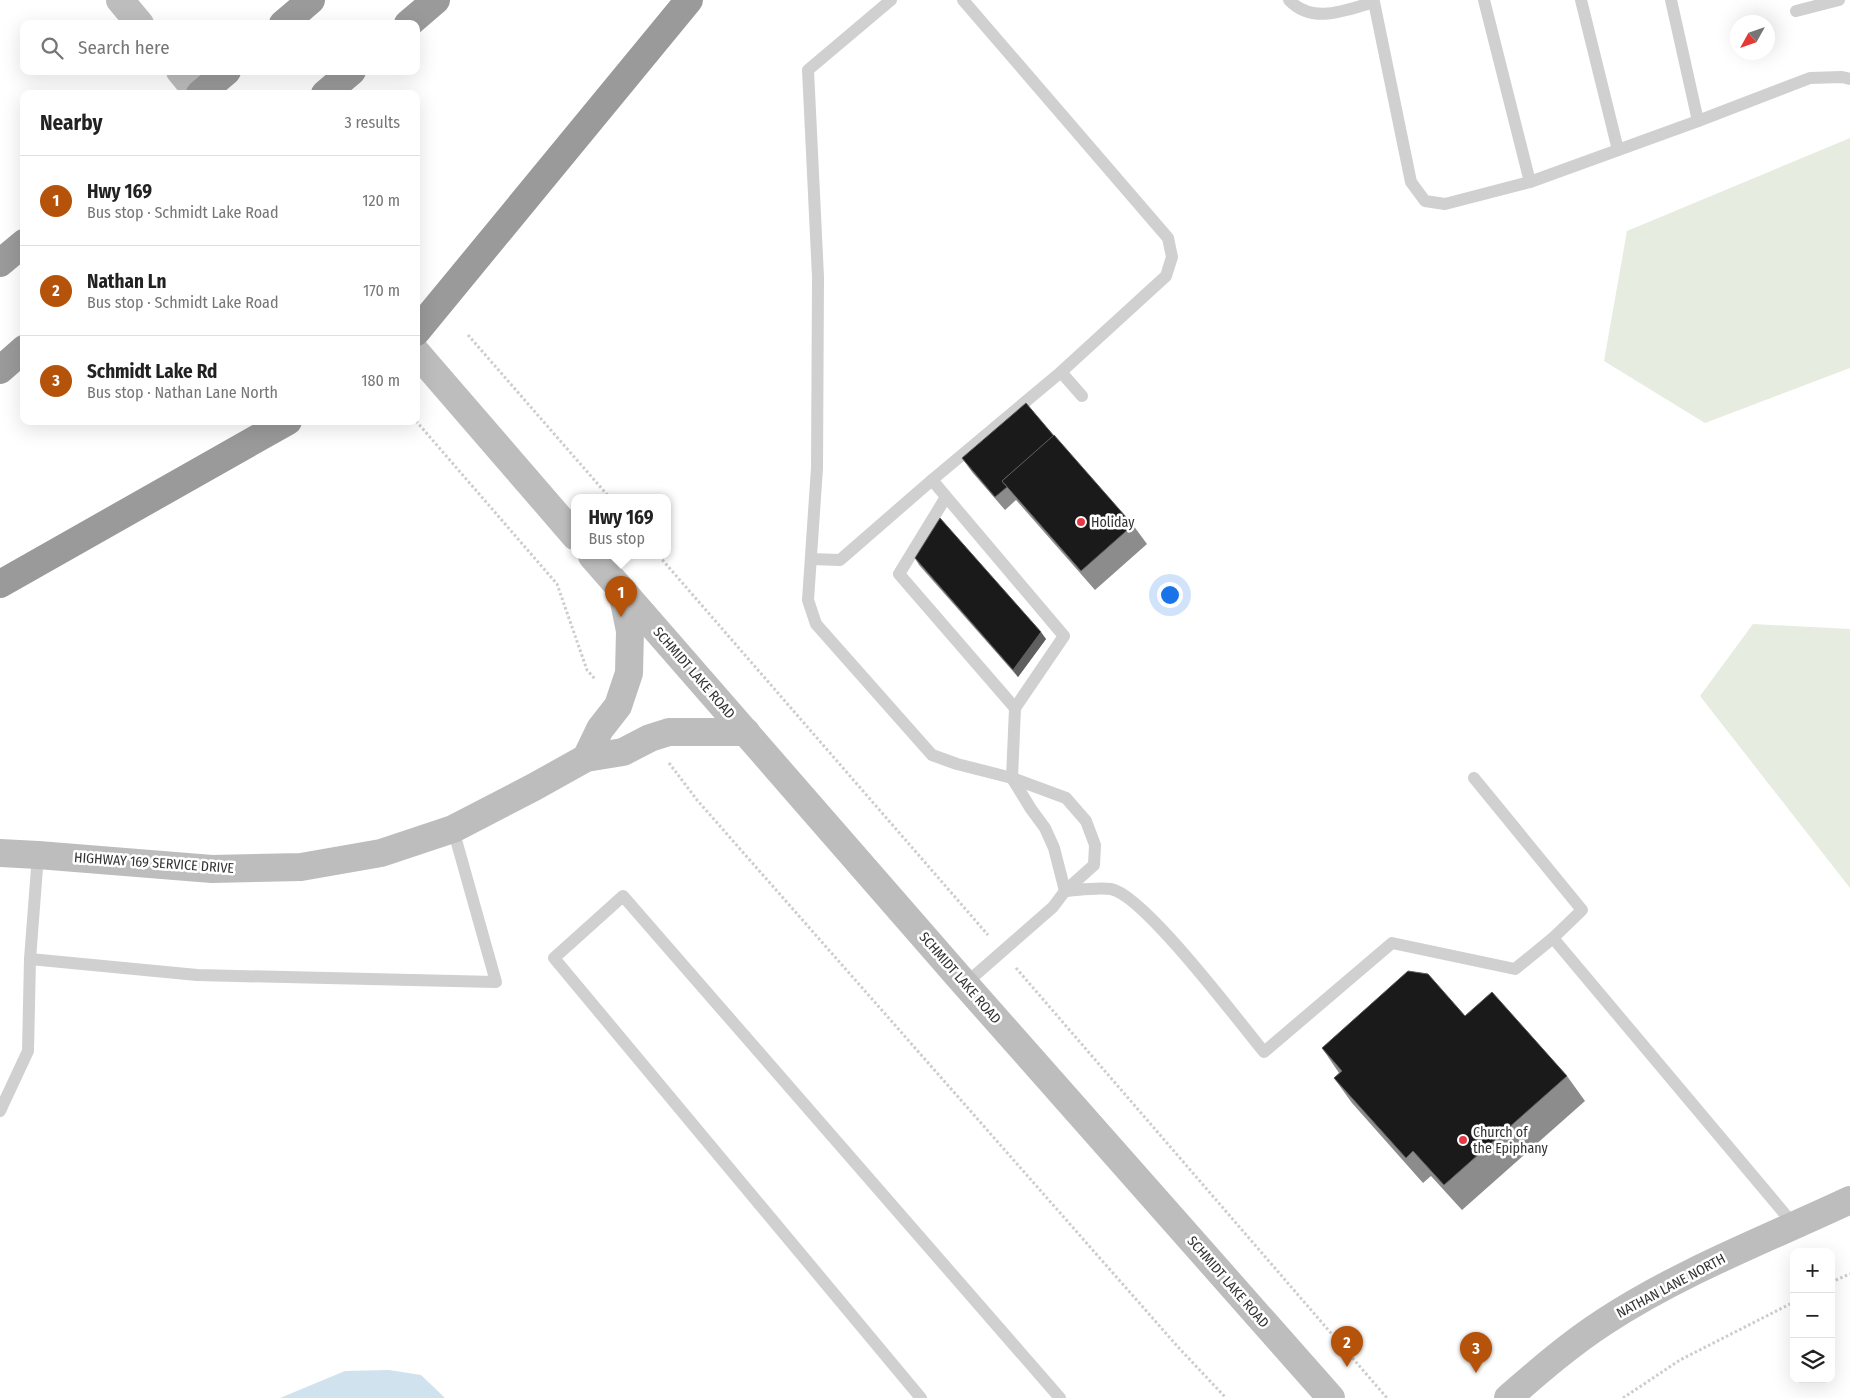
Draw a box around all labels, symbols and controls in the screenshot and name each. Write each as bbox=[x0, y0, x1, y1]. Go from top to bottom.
north arrow bbox=[1730, 15, 1775, 60]
search box bbox=[20, 20, 420, 75]
icon: search bbox=[38, 34, 66, 62]
text: Search here bbox=[78, 36, 170, 59]
text: Nearby bbox=[40, 110, 102, 136]
text: 3 results bbox=[344, 113, 400, 132]
text: Hwy 169 bbox=[87, 180, 152, 203]
text: 1 bbox=[53, 191, 59, 210]
text: 120 m bbox=[362, 191, 400, 210]
text: Bus stop · Schmidt Lake Road bbox=[87, 203, 278, 222]
text: Nathan Ln bbox=[87, 270, 166, 293]
text: 2 bbox=[52, 281, 60, 300]
text: 170 m bbox=[363, 281, 400, 300]
text: Bus stop · Schmidt Lake Road bbox=[87, 293, 278, 312]
text: Schmidt Lake Rd bbox=[87, 360, 217, 383]
text: 3 bbox=[52, 371, 60, 390]
text: 180 m bbox=[361, 371, 400, 390]
text: Bus stop · Nathan Lane North bbox=[87, 383, 278, 402]
popup bbox=[571, 494, 671, 559]
text: Hwy 169 bbox=[588, 506, 654, 529]
place label: Holiday bbox=[1091, 514, 1135, 531]
marker: Holiday bbox=[1075, 516, 1087, 528]
text: Bus stop bbox=[588, 529, 645, 548]
pin: 1 bbox=[605, 576, 637, 617]
your location bbox=[1157, 582, 1183, 608]
street label: SCHMIDT LAKE ROAD bbox=[650, 624, 738, 722]
street label: HIGHWAY 169 SERVICE DRIVE bbox=[73, 849, 235, 877]
street label: SCHMIDT LAKE ROAD bbox=[916, 929, 1004, 1027]
place label: Church of the Epiphany bbox=[1473, 1124, 1549, 1157]
marker: Church of the Epiphany bbox=[1457, 1134, 1469, 1146]
street label: SCHMIDT LAKE ROAD bbox=[1184, 1233, 1272, 1331]
map controls bbox=[1790, 1248, 1835, 1383]
button: + bbox=[1790, 1248, 1835, 1293]
street label: NATHAN LANE NORTH bbox=[1614, 1250, 1728, 1322]
button: − bbox=[1790, 1293, 1835, 1338]
pin: 2 bbox=[1331, 1326, 1363, 1367]
pin: 3 bbox=[1460, 1332, 1492, 1373]
button: layers bbox=[1790, 1338, 1835, 1383]

